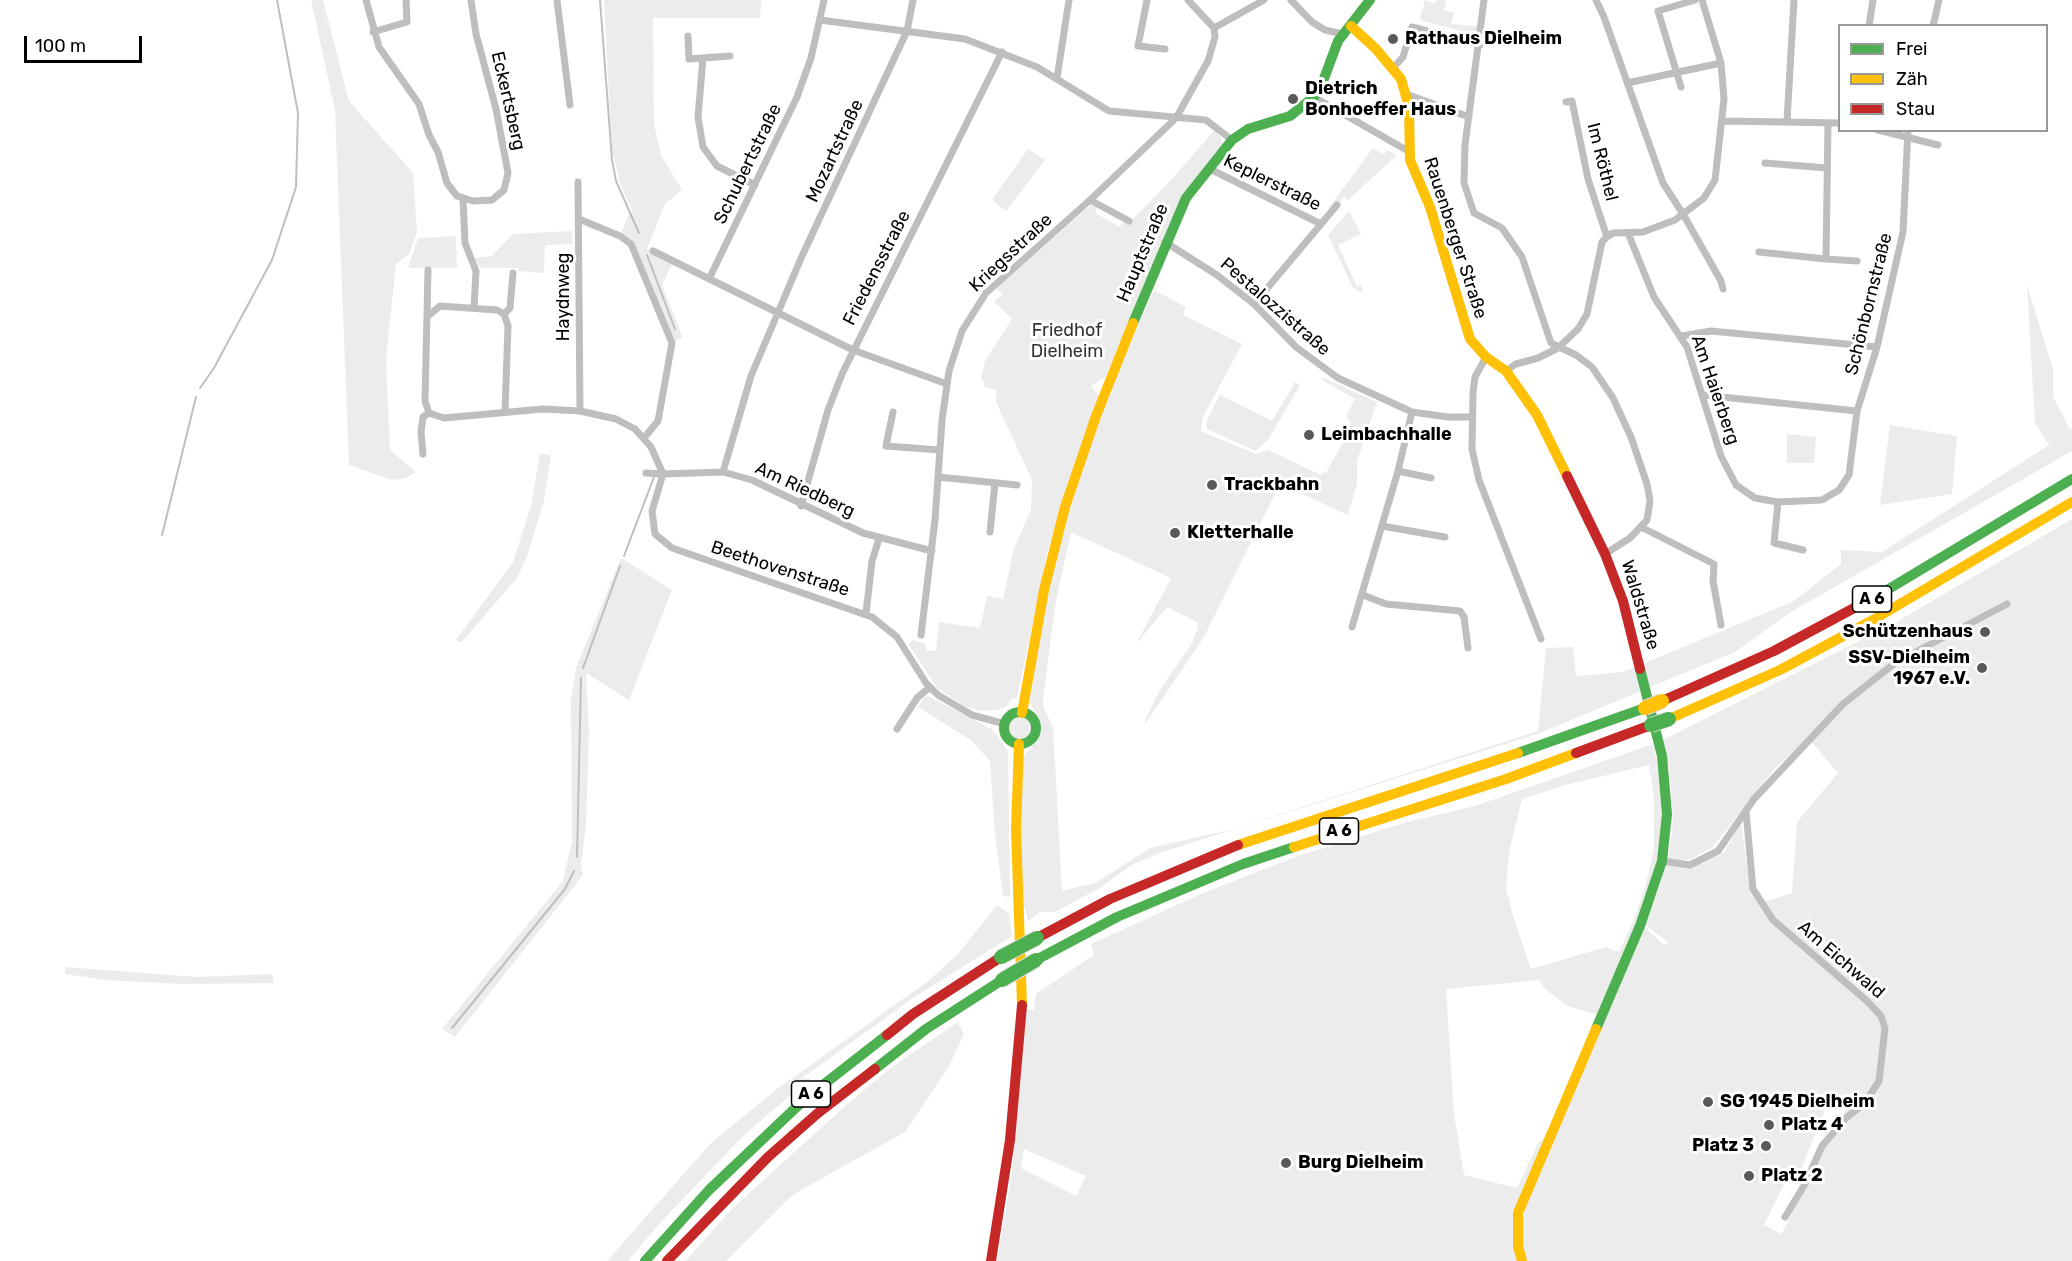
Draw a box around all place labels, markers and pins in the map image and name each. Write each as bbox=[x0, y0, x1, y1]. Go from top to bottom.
place label: Rathaus Dielheim bbox=[1405, 28, 1562, 50]
marker: Rathaus Dielheim bbox=[1386, 32, 1400, 46]
place label: Dietrich Bonhoeffer Haus bbox=[1305, 78, 1456, 121]
marker: Dietrich Bonhoeffer Haus bbox=[1286, 92, 1300, 106]
place label: Leimbachhalle bbox=[1321, 424, 1452, 446]
marker: Leimbachhalle bbox=[1302, 428, 1316, 442]
place label: Trackbahn bbox=[1224, 474, 1319, 496]
marker: Trackbahn bbox=[1205, 478, 1219, 492]
place label: Kletterhalle bbox=[1187, 522, 1294, 544]
marker: Kletterhalle bbox=[1168, 526, 1182, 540]
place label: Schützenhaus bbox=[1843, 621, 1973, 643]
marker: Schützenhaus bbox=[1978, 625, 1992, 639]
place label: SSV-Dielheim 1967 e.V. bbox=[1848, 647, 1970, 690]
marker: SSV-Dielheim 1967 e.V. bbox=[1975, 661, 1989, 675]
place label: SG 1945 Dielheim bbox=[1720, 1091, 1875, 1113]
marker: SG 1945 Dielheim bbox=[1701, 1095, 1715, 1109]
place label: Platz 4 bbox=[1781, 1114, 1843, 1136]
marker: Platz 4 bbox=[1762, 1118, 1776, 1132]
place label: Platz 3 bbox=[1692, 1135, 1754, 1157]
marker: Platz 3 bbox=[1759, 1139, 1773, 1153]
place label: Burg Dielheim bbox=[1298, 1152, 1423, 1174]
marker: Burg Dielheim bbox=[1279, 1156, 1293, 1170]
place label: Platz 2 bbox=[1761, 1165, 1823, 1187]
marker: Platz 2 bbox=[1742, 1169, 1756, 1183]

